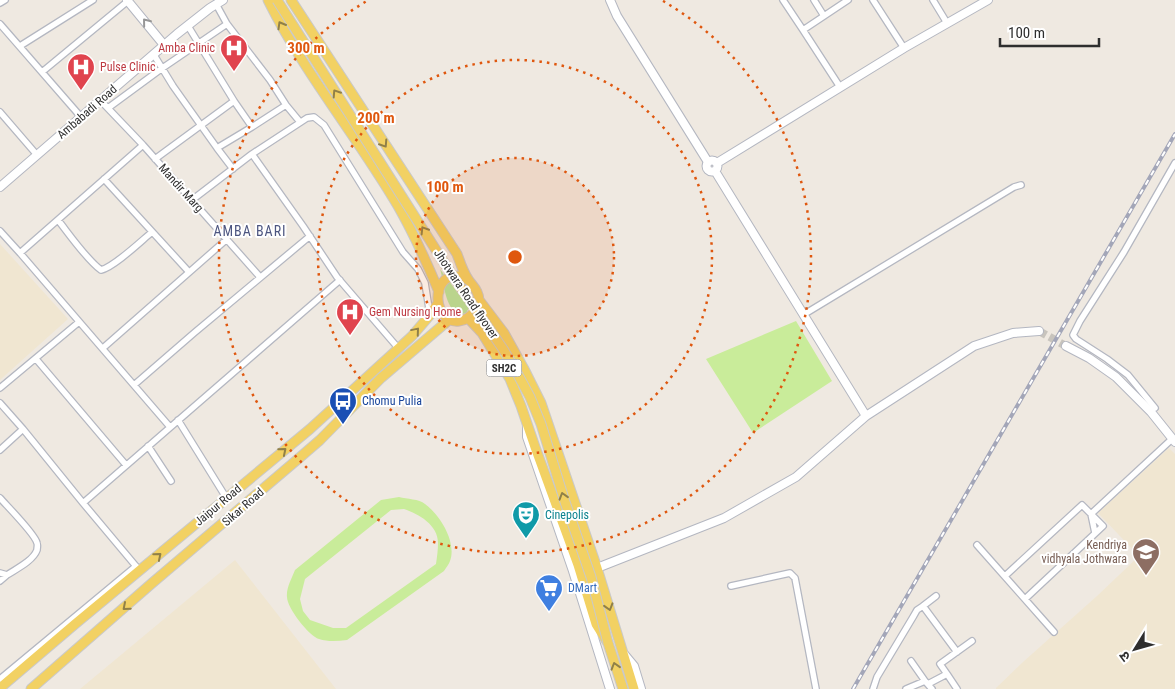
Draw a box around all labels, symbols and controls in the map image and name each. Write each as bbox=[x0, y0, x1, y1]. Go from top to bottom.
scale bar bbox=[1000, 15, 1099, 47]
one-way arrow bbox=[143, 19, 152, 28]
one-way arrow bbox=[277, 21, 287, 30]
text: 100 m bbox=[1008, 24, 1045, 42]
hospital icon: Amba Clinic bbox=[219, 33, 249, 72]
text: 300 m bbox=[287, 39, 325, 57]
place label: Amba Clinic bbox=[158, 41, 215, 55]
hospital icon: Pulse Clinic bbox=[66, 52, 96, 91]
place label: Pulse Clinic bbox=[100, 60, 156, 74]
street label: Ambabadi Road bbox=[54, 82, 120, 142]
one-way arrow bbox=[333, 89, 343, 98]
text: 200 m bbox=[357, 109, 395, 127]
one-way arrow bbox=[378, 138, 388, 147]
street label: Mandir Marg bbox=[156, 161, 206, 215]
text: 100 m bbox=[426, 178, 464, 196]
district label: AMBA BARI bbox=[213, 223, 287, 239]
one-way arrow bbox=[420, 226, 430, 235]
street label: Jhotwara Road flyover bbox=[431, 247, 501, 342]
centre of rings bbox=[506, 248, 524, 266]
hospital icon: Gem Nursing Home bbox=[335, 297, 365, 336]
place label: Gem Nursing Home bbox=[369, 305, 462, 319]
one-way arrow bbox=[411, 328, 419, 337]
road number: SH2C bbox=[486, 359, 522, 376]
bus stop icon: Chomu Pulia bbox=[328, 386, 358, 425]
place label: Chomu Pulia bbox=[362, 394, 422, 408]
one-way arrow bbox=[277, 448, 286, 457]
street label: Jaipur Road bbox=[192, 481, 244, 529]
street label: Sikar Road bbox=[219, 485, 267, 529]
one-way arrow bbox=[559, 492, 569, 500]
theatre icon: Cinepolis bbox=[511, 500, 541, 539]
place label: Cinepolis bbox=[545, 508, 589, 522]
school or university icon: Kendriya vidhyala Jothwara bbox=[1131, 537, 1161, 576]
place label: Kendriya vidhyala Jothwara bbox=[1042, 538, 1127, 566]
one-way arrow bbox=[152, 553, 161, 561]
supermarket icon: DMart bbox=[534, 573, 564, 612]
place label: DMart bbox=[568, 581, 598, 595]
one-way arrow bbox=[122, 601, 131, 610]
one-way arrow bbox=[603, 602, 613, 611]
north arrow bbox=[1110, 624, 1160, 674]
text: उ bbox=[1115, 648, 1133, 665]
one-way arrow bbox=[611, 662, 621, 670]

